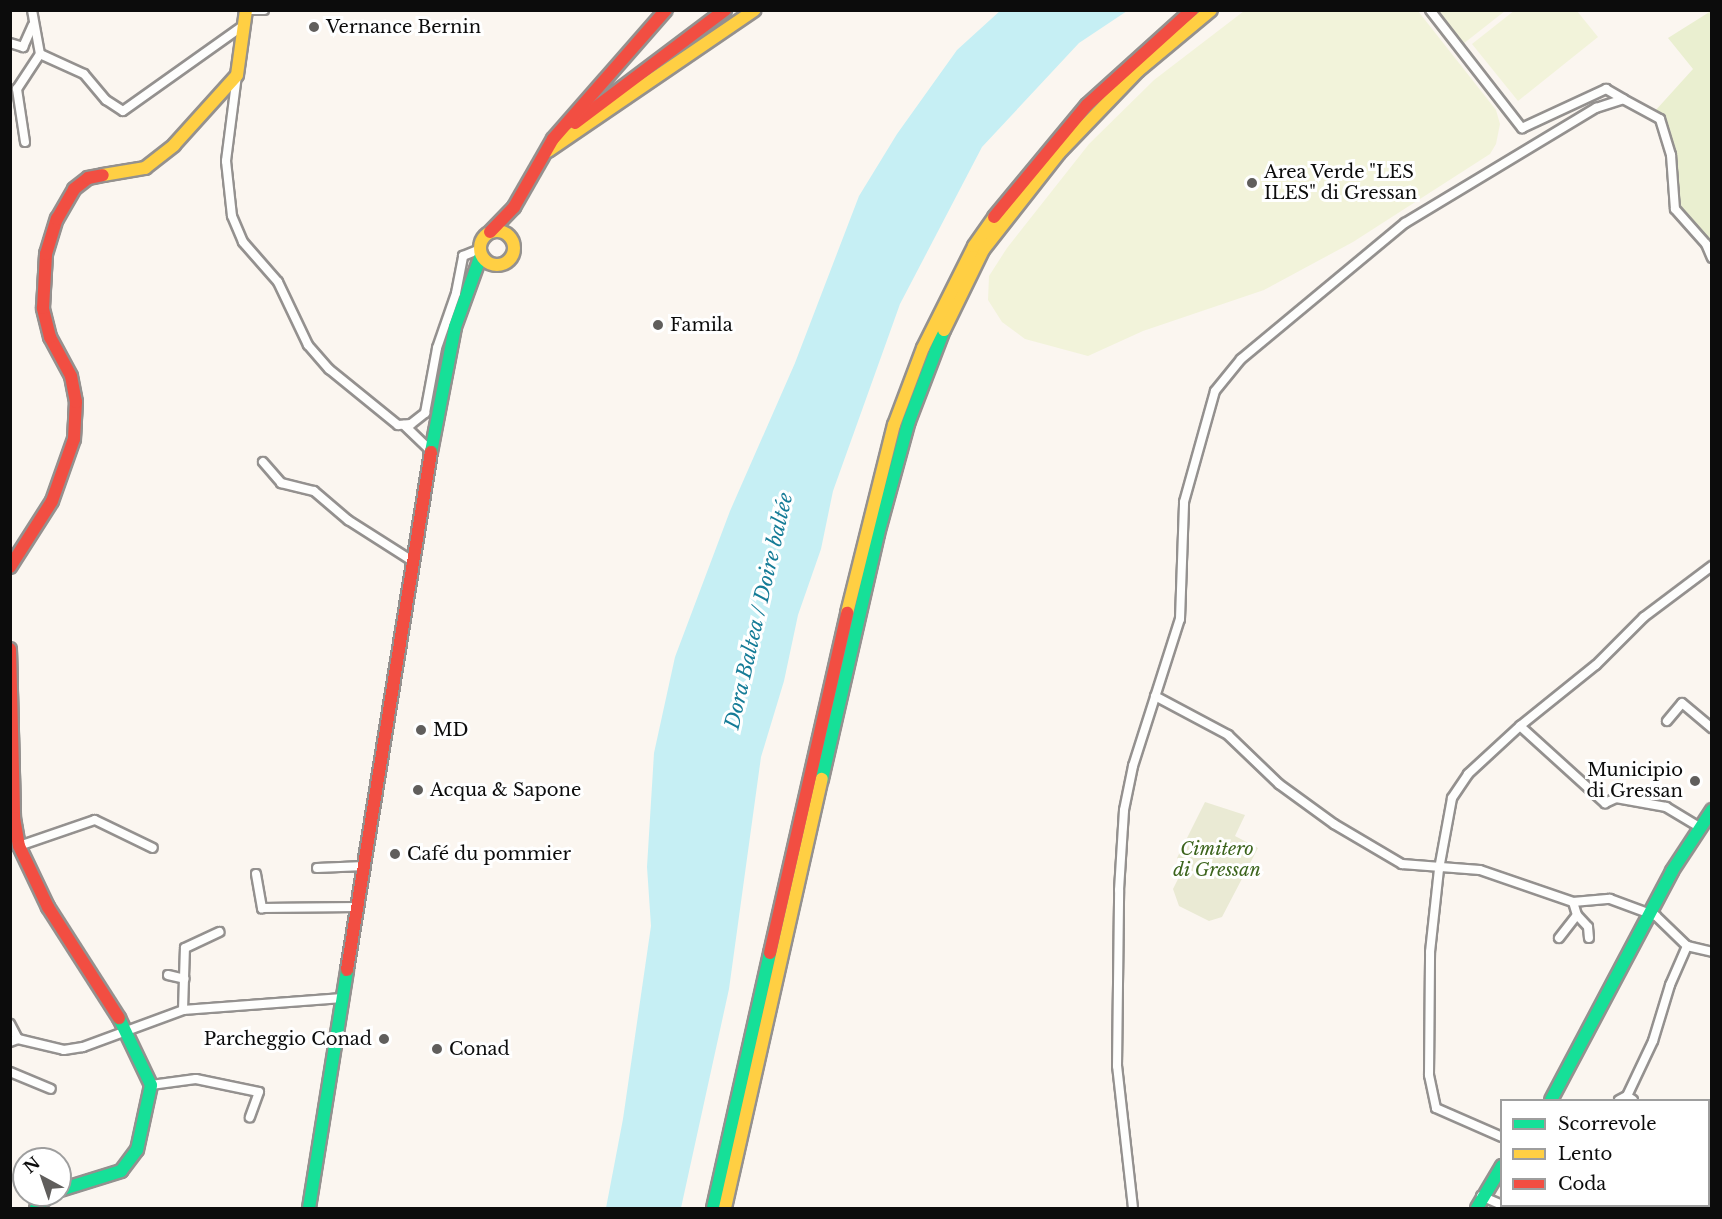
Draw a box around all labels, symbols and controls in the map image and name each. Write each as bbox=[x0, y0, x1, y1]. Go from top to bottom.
place label: Vernance Bernin bbox=[326, 16, 481, 38]
marker: Vernance Bernin bbox=[307, 20, 321, 34]
place label: Area Verde "LES ILES" di Gressan bbox=[1264, 162, 1418, 204]
marker: Area Verde "LES ILES" di Gressan bbox=[1245, 176, 1259, 190]
place label: Famila bbox=[670, 314, 733, 336]
marker: Famila bbox=[651, 318, 665, 332]
water label: Dora Baltea / Doire baltée bbox=[720, 490, 798, 732]
place label: MD bbox=[433, 719, 469, 741]
marker: MD bbox=[414, 723, 428, 737]
place label: Municipio di Gressan bbox=[1586, 760, 1683, 802]
marker: Municipio di Gressan bbox=[1688, 774, 1702, 788]
place label: Acqua & Sapone bbox=[430, 779, 581, 801]
marker: Acqua & Sapone bbox=[411, 783, 425, 797]
park label: Cimitero di Gressan bbox=[1173, 839, 1261, 882]
place label: Café du pommier bbox=[407, 843, 571, 865]
marker: Café du pommier bbox=[388, 847, 402, 861]
place label: Parcheggio Conad bbox=[204, 1028, 372, 1050]
marker: Parcheggio Conad bbox=[377, 1032, 391, 1046]
place label: Conad bbox=[449, 1038, 510, 1060]
marker: Conad bbox=[430, 1042, 444, 1056]
legend bbox=[1500, 1099, 1710, 1207]
text: Scorrevole bbox=[1558, 1113, 1657, 1135]
text: Lento bbox=[1558, 1143, 1612, 1165]
north arrow bbox=[12, 1147, 72, 1207]
text: N bbox=[20, 1152, 44, 1177]
text: Coda bbox=[1558, 1173, 1606, 1195]

